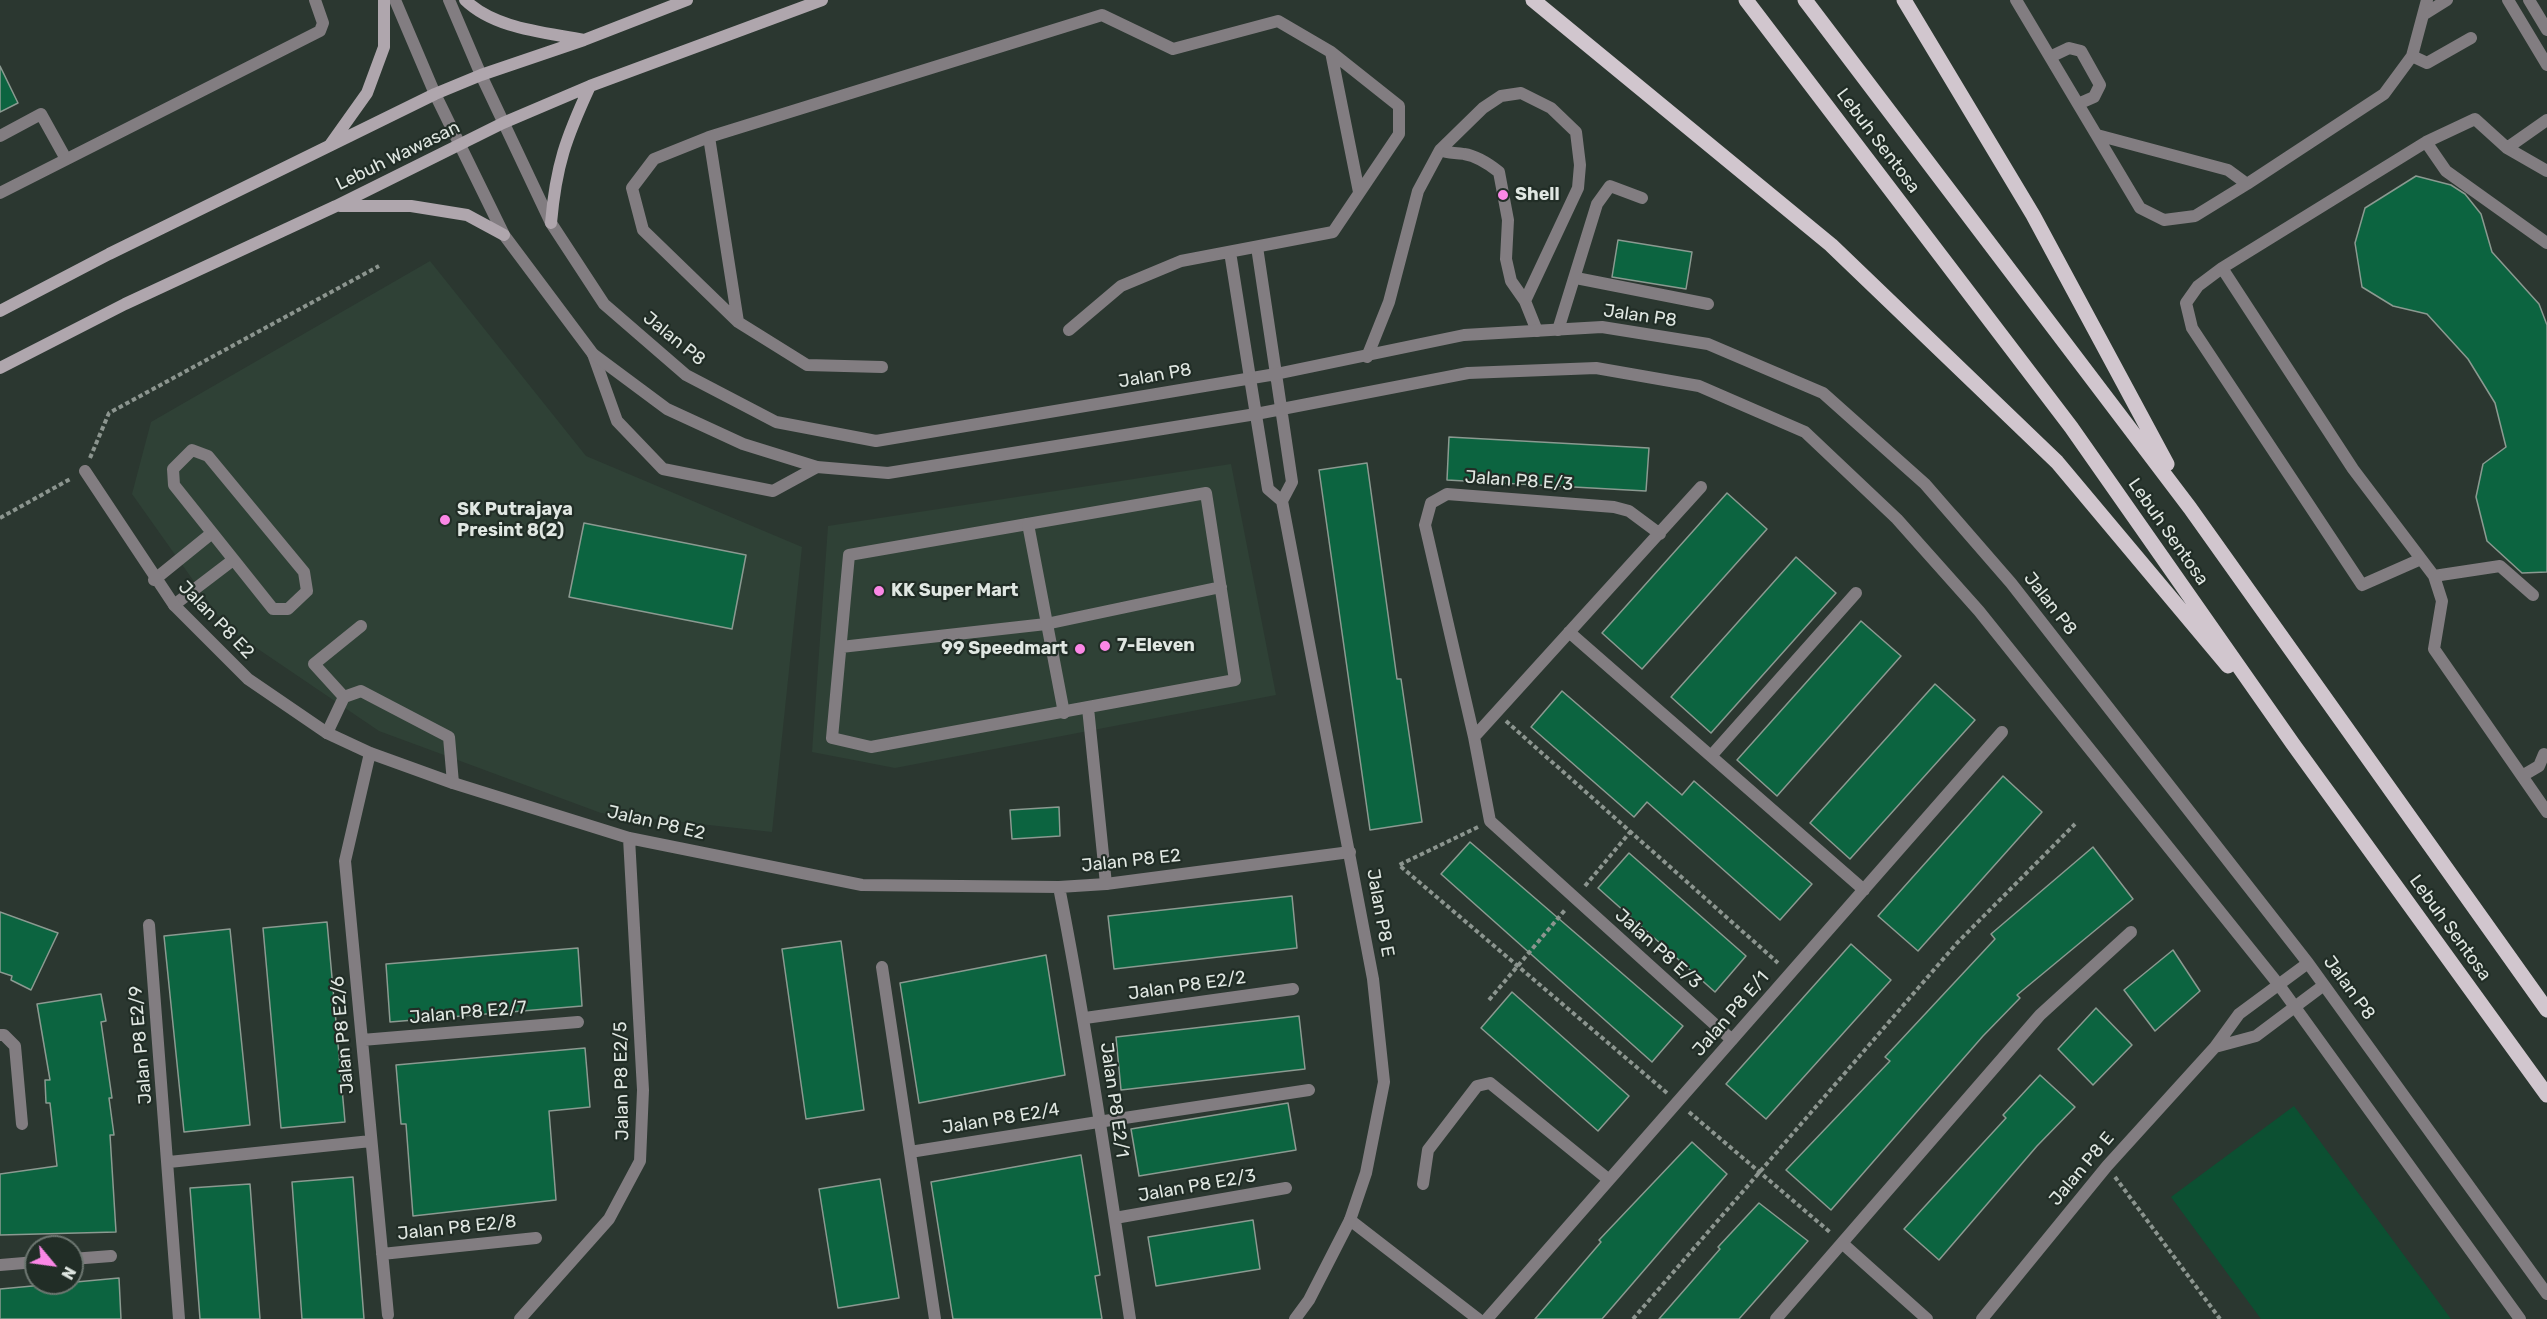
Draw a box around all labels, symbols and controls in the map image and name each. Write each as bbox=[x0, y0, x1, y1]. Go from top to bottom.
street label: Lebuh Sentosa bbox=[1832, 84, 1924, 198]
street label: Lebuh Wawasan bbox=[333, 117, 463, 195]
place label: Shell bbox=[1515, 184, 1560, 206]
marker: Shell bbox=[1496, 188, 1510, 202]
street label: Jalan P8 bbox=[1602, 300, 1678, 332]
street label: Jalan P8 bbox=[638, 307, 710, 371]
street label: Jalan P8 bbox=[1117, 359, 1193, 393]
street label: Jalan P8 E/3 bbox=[1464, 466, 1574, 496]
street label: Lebuh Sentosa bbox=[2123, 474, 2213, 590]
place label: SK Putrajaya Presint 8(2) bbox=[457, 499, 573, 542]
marker: SK Putrajaya Presint 8(2) bbox=[438, 513, 452, 527]
street label: Jalan P8 bbox=[2019, 568, 2081, 640]
street label: Jalan P8 E2 bbox=[174, 577, 258, 663]
place label: KK Super Mart bbox=[891, 580, 1018, 602]
marker: KK Super Mart bbox=[872, 584, 886, 598]
place label: 7-Eleven bbox=[1117, 635, 1195, 657]
place label: 99 Speedmart bbox=[941, 638, 1068, 660]
marker: 7-Eleven bbox=[1098, 639, 1112, 653]
marker: 99 Speedmart bbox=[1073, 642, 1087, 656]
street label: Jalan P8 E2 bbox=[605, 801, 707, 845]
street label: Jalan P8 E2 bbox=[1080, 845, 1182, 877]
street label: Jalan P8 E bbox=[1362, 867, 1398, 959]
street label: Lebuh Sentosa bbox=[2404, 871, 2496, 985]
street label: Jalan P8 E/3 bbox=[1610, 905, 1706, 993]
street label: Jalan P8 bbox=[2319, 952, 2379, 1024]
street label: Jalan P8 E2/2 bbox=[1127, 967, 1247, 1005]
street label: Jalan P8 E/1 bbox=[1688, 967, 1774, 1061]
street label: Jalan P8 E2/6 bbox=[327, 975, 359, 1095]
street label: Jalan P8 E2/9 bbox=[125, 985, 157, 1105]
street label: Jalan P8 E2/7 bbox=[408, 997, 528, 1029]
street label: Jalan P8 E2/5 bbox=[610, 1021, 634, 1141]
street label: Jalan P8 E2/1 bbox=[1095, 1041, 1133, 1159]
street label: Jalan P8 E2/4 bbox=[941, 1099, 1061, 1139]
street label: Jalan P8 E bbox=[2045, 1128, 2119, 1210]
street label: Jalan P8 E2/3 bbox=[1136, 1165, 1258, 1207]
street label: Jalan P8 E2/8 bbox=[396, 1211, 518, 1245]
north arrow bbox=[24, 1235, 84, 1295]
text: N bbox=[57, 1263, 80, 1283]

